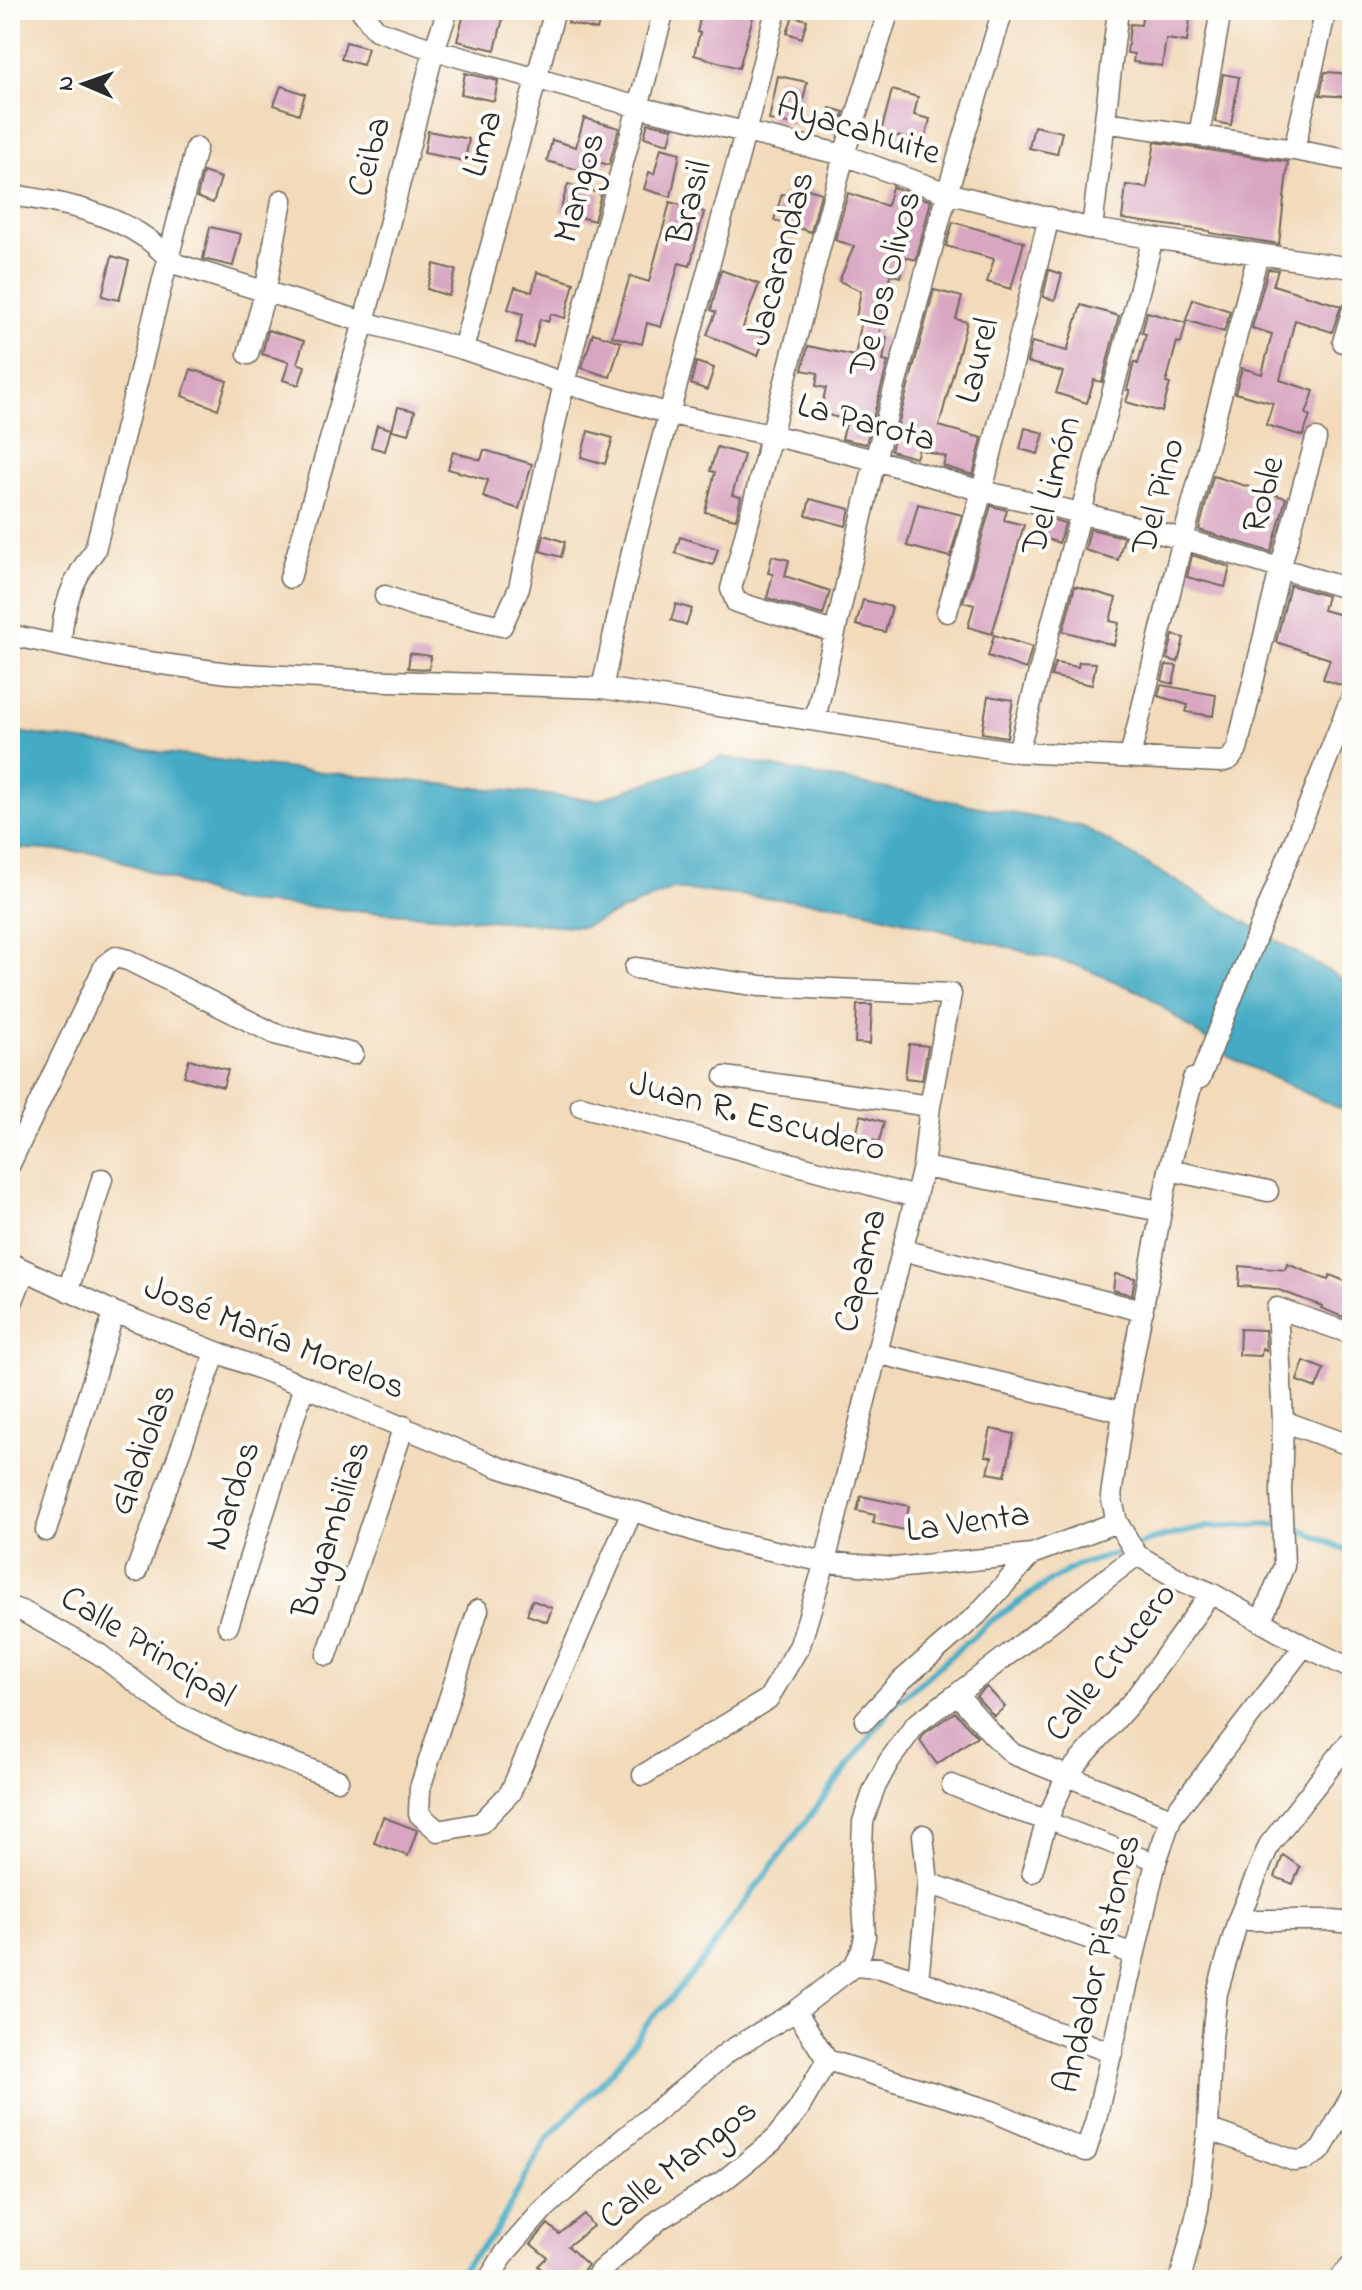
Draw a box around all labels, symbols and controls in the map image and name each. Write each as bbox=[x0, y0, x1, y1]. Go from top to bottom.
north arrow bbox=[44, 44, 124, 124]
text: N bbox=[51, 75, 83, 91]
street label: Ayacahuite bbox=[769, 81, 948, 181]
street label: Lima bbox=[449, 104, 519, 184]
street label: Ceiba bbox=[335, 111, 407, 203]
street label: Mangos bbox=[541, 127, 621, 249]
street label: Brasil bbox=[654, 155, 728, 252]
street label: Jacarandas bbox=[733, 166, 831, 352]
street label: De los Olivos bbox=[836, 185, 937, 384]
street label: Laurel bbox=[943, 313, 1015, 409]
street label: La Parota bbox=[791, 380, 941, 468]
street label: Del Limón bbox=[1009, 411, 1097, 562]
street label: Del Pino bbox=[1119, 433, 1201, 562]
street label: Roble bbox=[1229, 450, 1301, 539]
street label: Juan R. Escudero bbox=[623, 1058, 891, 1178]
street label: Capama bbox=[821, 1204, 903, 1338]
street label: José María Morelos bbox=[135, 1262, 413, 1416]
street label: Gladiolas bbox=[96, 1377, 192, 1523]
street label: Nardos bbox=[191, 1434, 277, 1558]
street label: Bugambilias bbox=[279, 1434, 387, 1627]
street label: La Venta bbox=[903, 1489, 1033, 1559]
street label: Calle Crucero bbox=[1033, 1572, 1191, 1754]
street label: Calle Principal bbox=[49, 1573, 245, 1723]
street label: Andador Pistones bbox=[1041, 1829, 1157, 2099]
street label: Calle Mangos bbox=[588, 2086, 770, 2244]

